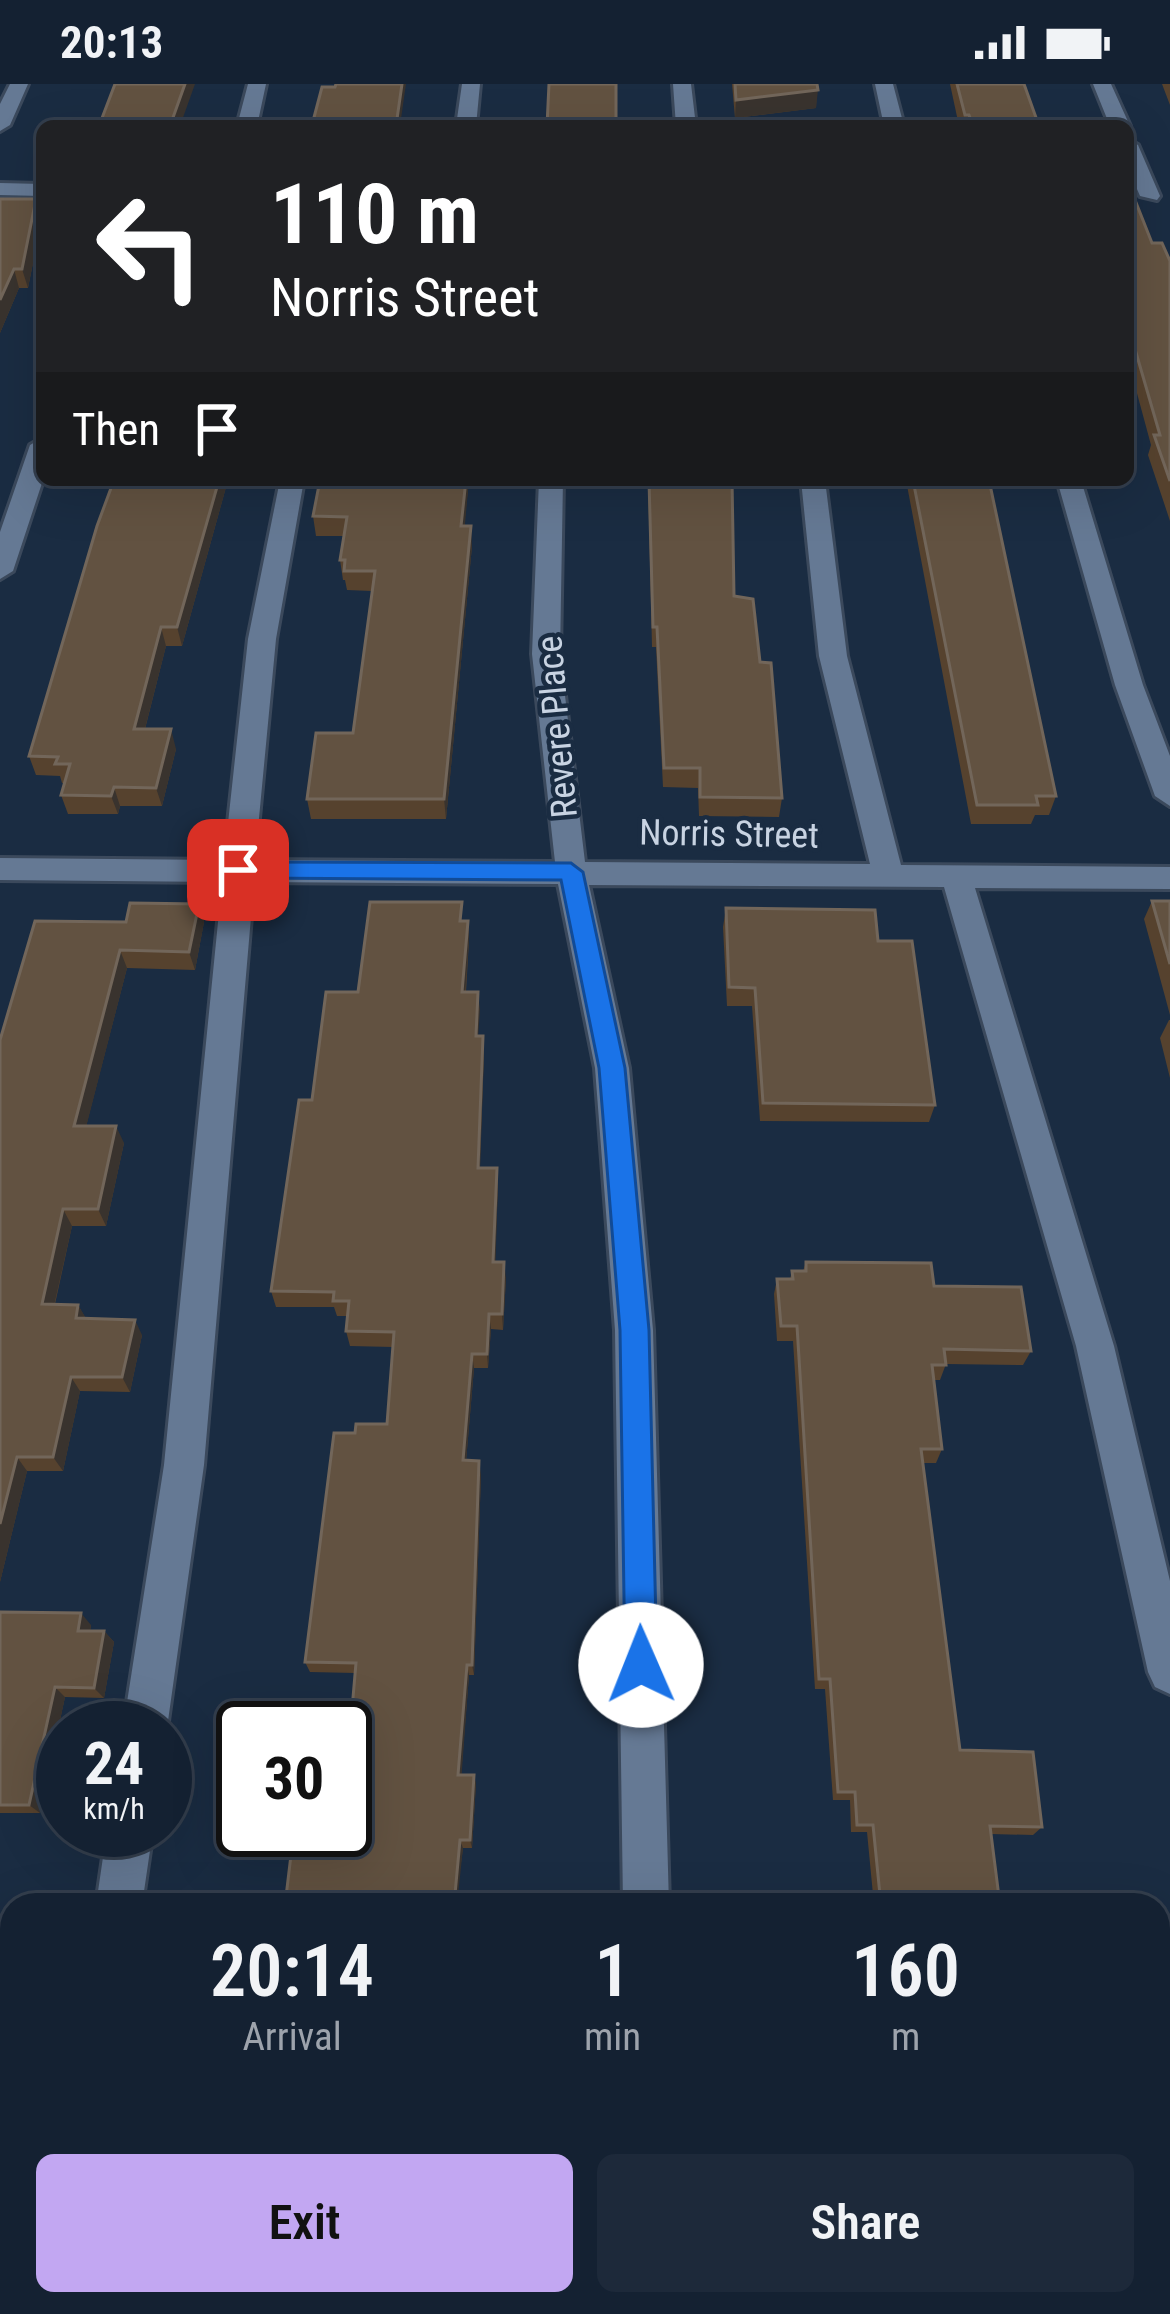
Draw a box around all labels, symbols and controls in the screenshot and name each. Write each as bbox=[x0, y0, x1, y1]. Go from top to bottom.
text: 20:13 bbox=[60, 16, 163, 69]
text: 110 m bbox=[270, 165, 479, 264]
icon: left bbox=[72, 168, 228, 324]
text: Norris Street bbox=[270, 266, 539, 329]
icon: arrive bbox=[184, 396, 250, 462]
text: Then bbox=[72, 403, 160, 456]
street label: Revere Place bbox=[528, 634, 586, 820]
street label: Norris Street bbox=[639, 811, 819, 857]
pin bbox=[187, 819, 289, 921]
icon: arrive bbox=[205, 837, 271, 903]
position arrow bbox=[578, 1602, 704, 1728]
speed limit sign: 30 bbox=[216, 1701, 372, 1857]
text: 24 bbox=[84, 1728, 144, 1799]
text: km/h bbox=[83, 1791, 145, 1826]
text: 20:14 bbox=[210, 1929, 374, 2014]
text: 1 bbox=[595, 1929, 631, 2014]
text: 160 bbox=[851, 1929, 960, 2014]
text: Arrival bbox=[242, 2014, 342, 2060]
text: min bbox=[584, 2014, 641, 2060]
text: m bbox=[891, 2014, 920, 2060]
button: Exit bbox=[36, 2154, 573, 2292]
button: Share bbox=[597, 2154, 1134, 2292]

